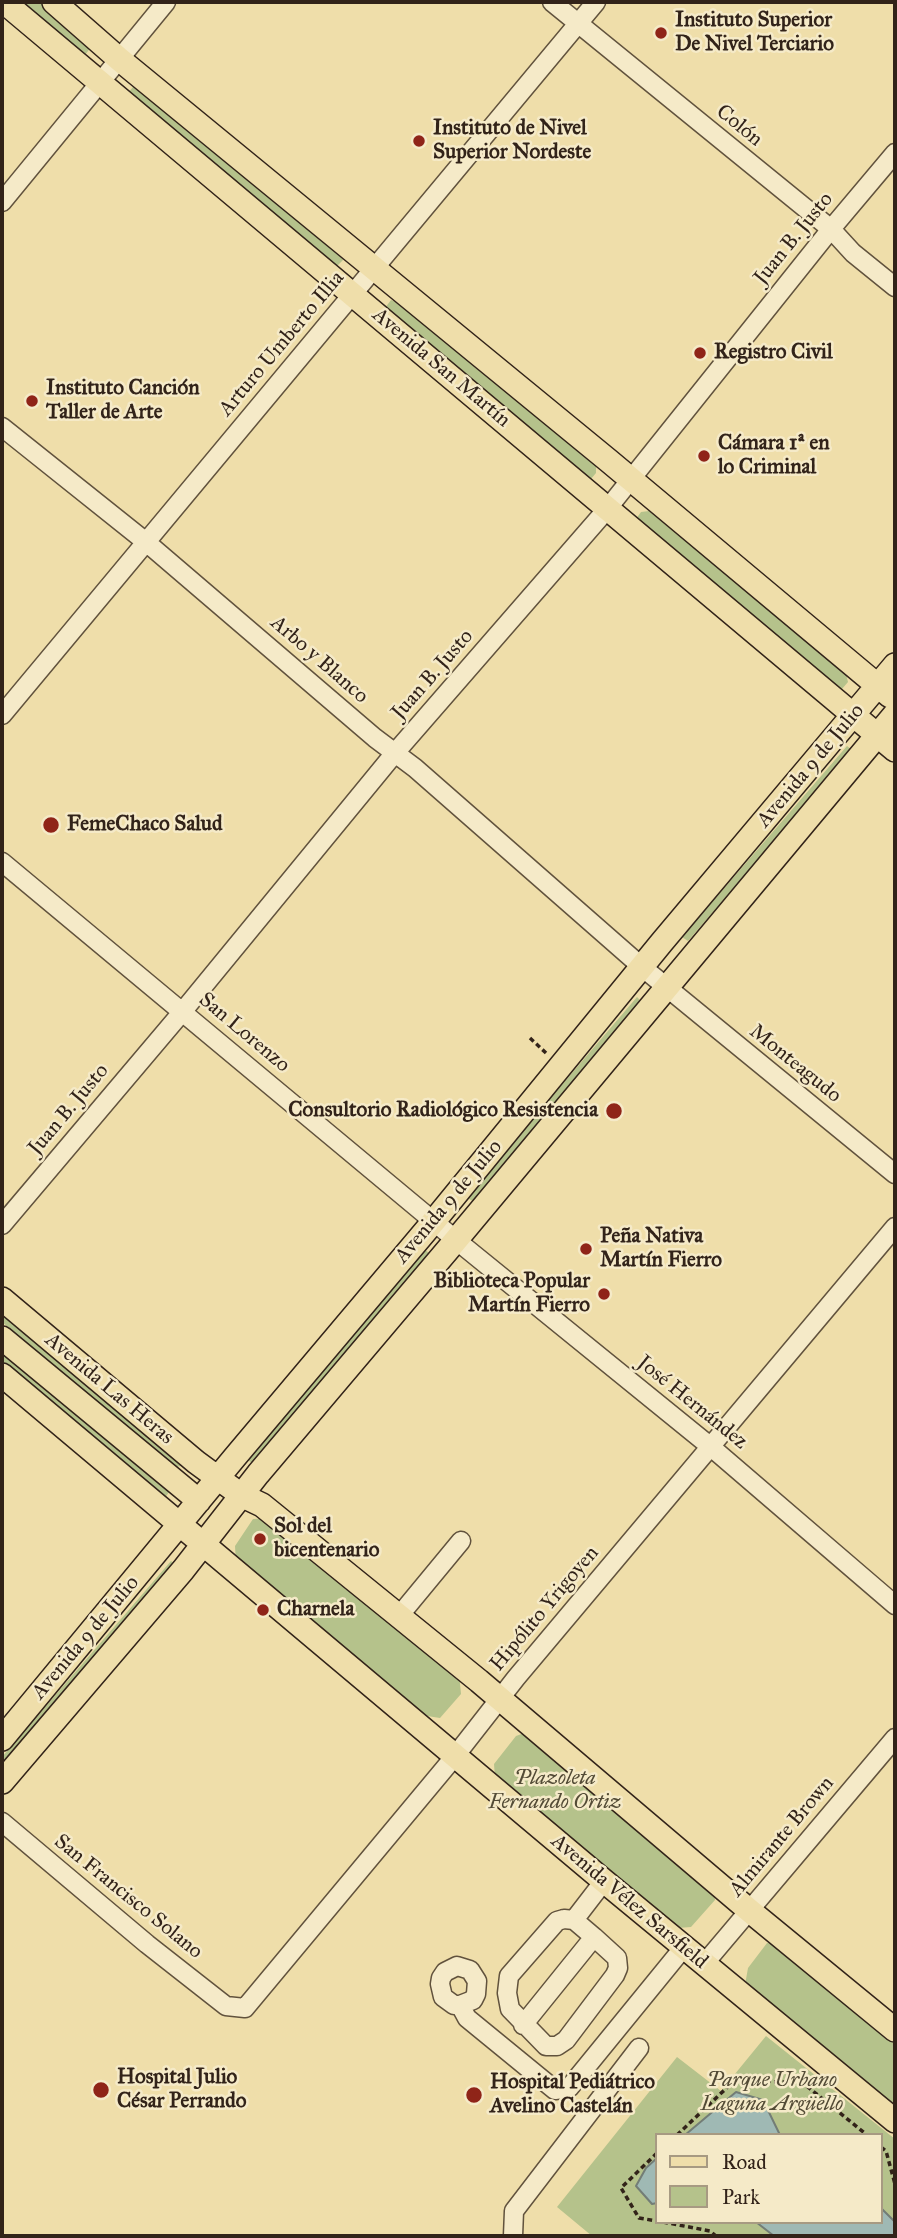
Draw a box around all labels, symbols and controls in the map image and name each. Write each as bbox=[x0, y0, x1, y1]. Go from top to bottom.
place label: Instituto Superior De Nivel Terciario bbox=[675, 8, 834, 58]
marker: Instituto Superior De Nivel Terciario bbox=[653, 25, 669, 41]
street label: Colón bbox=[711, 100, 767, 152]
place label: Instituto de Nivel Superior Nordeste bbox=[433, 116, 591, 166]
marker: Instituto de Nivel Superior Nordeste bbox=[411, 133, 427, 149]
street label: Juan B. Justo bbox=[749, 188, 839, 290]
street label: Arturo Umberto Illia bbox=[214, 266, 350, 422]
street label: Avenida San Martín bbox=[367, 303, 515, 433]
place label: Registro Civil bbox=[714, 340, 833, 366]
marker: Registro Civil bbox=[692, 345, 708, 361]
place label: Instituto Canción Taller de Arte bbox=[46, 376, 200, 426]
marker: Instituto Canción Taller de Arte bbox=[24, 393, 40, 409]
place label: Cámara 1ª en lo Criminal bbox=[718, 431, 830, 481]
marker: Cámara 1ª en lo Criminal bbox=[696, 448, 712, 464]
street label: Arbo y Blanco bbox=[265, 611, 373, 709]
street label: Juan B. Justo bbox=[387, 625, 479, 725]
street label: Avenida 9 de Julio bbox=[752, 699, 870, 833]
place label: FemeChaco Salud bbox=[67, 812, 223, 838]
marker: FemeChaco Salud bbox=[41, 815, 61, 835]
street label: San Lorenzo bbox=[193, 988, 295, 1078]
street label: Monteagudo bbox=[744, 1019, 846, 1109]
street label: Juan B. Justo bbox=[23, 1059, 115, 1161]
place label: Consultorio Radiológico Resistencia bbox=[288, 1098, 598, 1124]
marker: Consultorio Radiológico Resistencia bbox=[604, 1101, 624, 1121]
street label: Avenida 9 de Julio bbox=[390, 1135, 508, 1269]
place label: Peña Nativa Martín Fierro bbox=[600, 1224, 722, 1274]
marker: Peña Nativa Martín Fierro bbox=[578, 1241, 594, 1257]
place label: Biblioteca Popular Martín Fierro bbox=[434, 1269, 590, 1319]
marker: Biblioteca Popular Martín Fierro bbox=[596, 1286, 612, 1302]
street label: Avenida Las Heras bbox=[39, 1328, 179, 1450]
street label: José Hernández bbox=[632, 1351, 752, 1455]
place label: Sol del bicentenario bbox=[274, 1514, 379, 1564]
marker: Sol del bicentenario bbox=[252, 1531, 268, 1547]
street label: Hipólito Yrigoyen bbox=[485, 1541, 605, 1677]
street label: Avenida 9 de Julio bbox=[27, 1571, 145, 1705]
place label: Charnela bbox=[277, 1597, 354, 1623]
marker: Charnela bbox=[255, 1602, 271, 1618]
park label: Plazoleta Fernando Ortiz bbox=[488, 1766, 622, 1816]
street label: Almirante Brown bbox=[724, 1772, 840, 1902]
street label: San Francisco Solano bbox=[49, 1829, 207, 1965]
street label: Avenida Vélez Sarsfield bbox=[545, 1829, 713, 1975]
place label: Hospital Julio César Perrando bbox=[117, 2065, 247, 2115]
park label: Parque Urbano Laguna Argüello bbox=[701, 2068, 843, 2118]
place label: Hospital Pediátrico Avelino Castelán bbox=[490, 2070, 655, 2120]
marker: Hospital Julio César Perrando bbox=[91, 2080, 111, 2100]
marker: Hospital Pediátrico Avelino Castelán bbox=[464, 2085, 484, 2105]
legend bbox=[656, 2133, 883, 2224]
text: Road bbox=[722, 2149, 767, 2175]
text: Park bbox=[722, 2184, 760, 2210]

